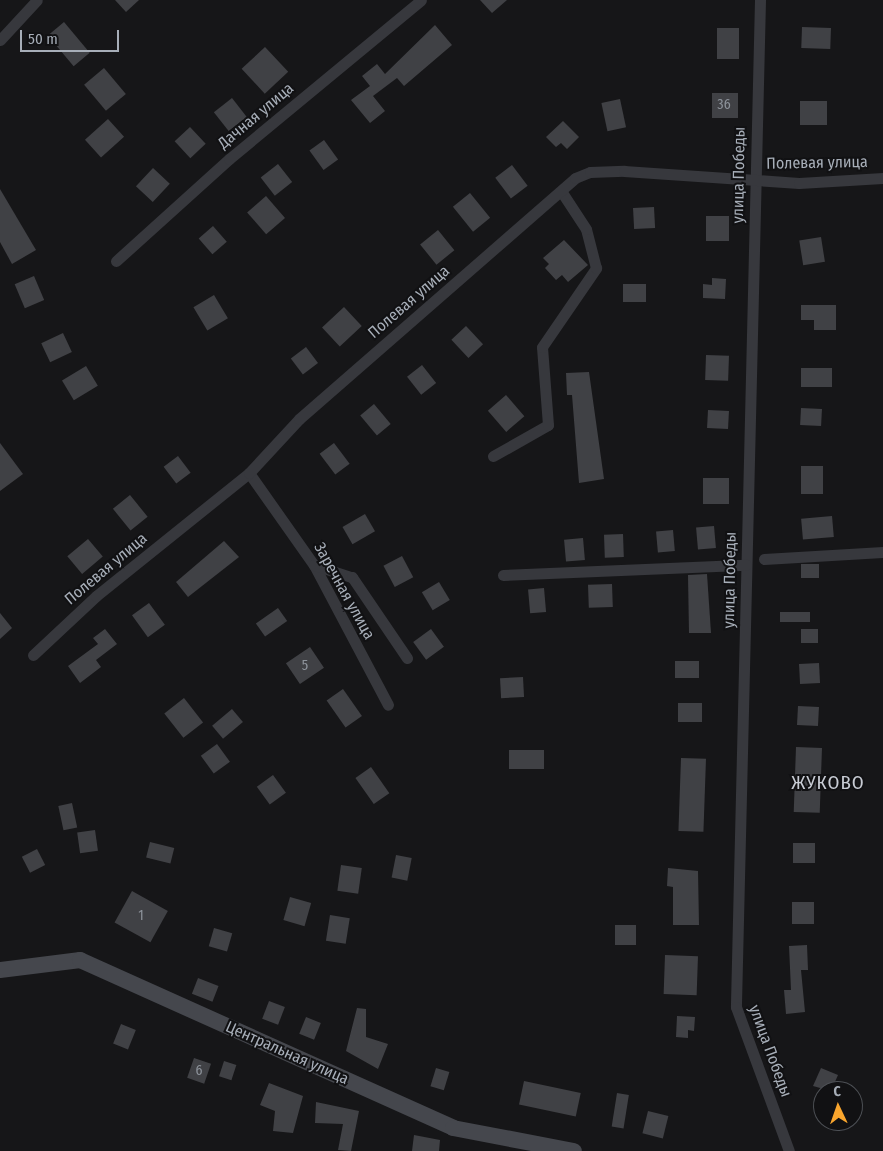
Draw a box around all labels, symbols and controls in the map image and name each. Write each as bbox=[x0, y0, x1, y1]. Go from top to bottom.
scale bar bbox=[22, 20, 121, 52]
text: 50 m bbox=[28, 30, 58, 48]
street label: Дачная улица bbox=[214, 79, 298, 153]
house number: 36 bbox=[717, 97, 731, 113]
street label: улица Победы bbox=[729, 127, 749, 223]
street label: Полевая улица bbox=[766, 153, 868, 173]
street label: Полевая улица bbox=[364, 261, 454, 343]
street label: Полевая улица bbox=[61, 529, 151, 609]
street label: улица Победы bbox=[720, 532, 740, 628]
street label: Заречная улица bbox=[309, 539, 379, 643]
house number: 5 bbox=[302, 658, 308, 674]
district label: ЖУКОВО bbox=[791, 772, 865, 794]
house number: 1 bbox=[138, 908, 144, 924]
street label: улица Победы bbox=[744, 1002, 796, 1100]
street label: Центральная улица bbox=[223, 1017, 351, 1089]
house number: 6 bbox=[196, 1063, 202, 1079]
north arrow bbox=[813, 1081, 863, 1131]
text: С bbox=[833, 1083, 841, 1100]

